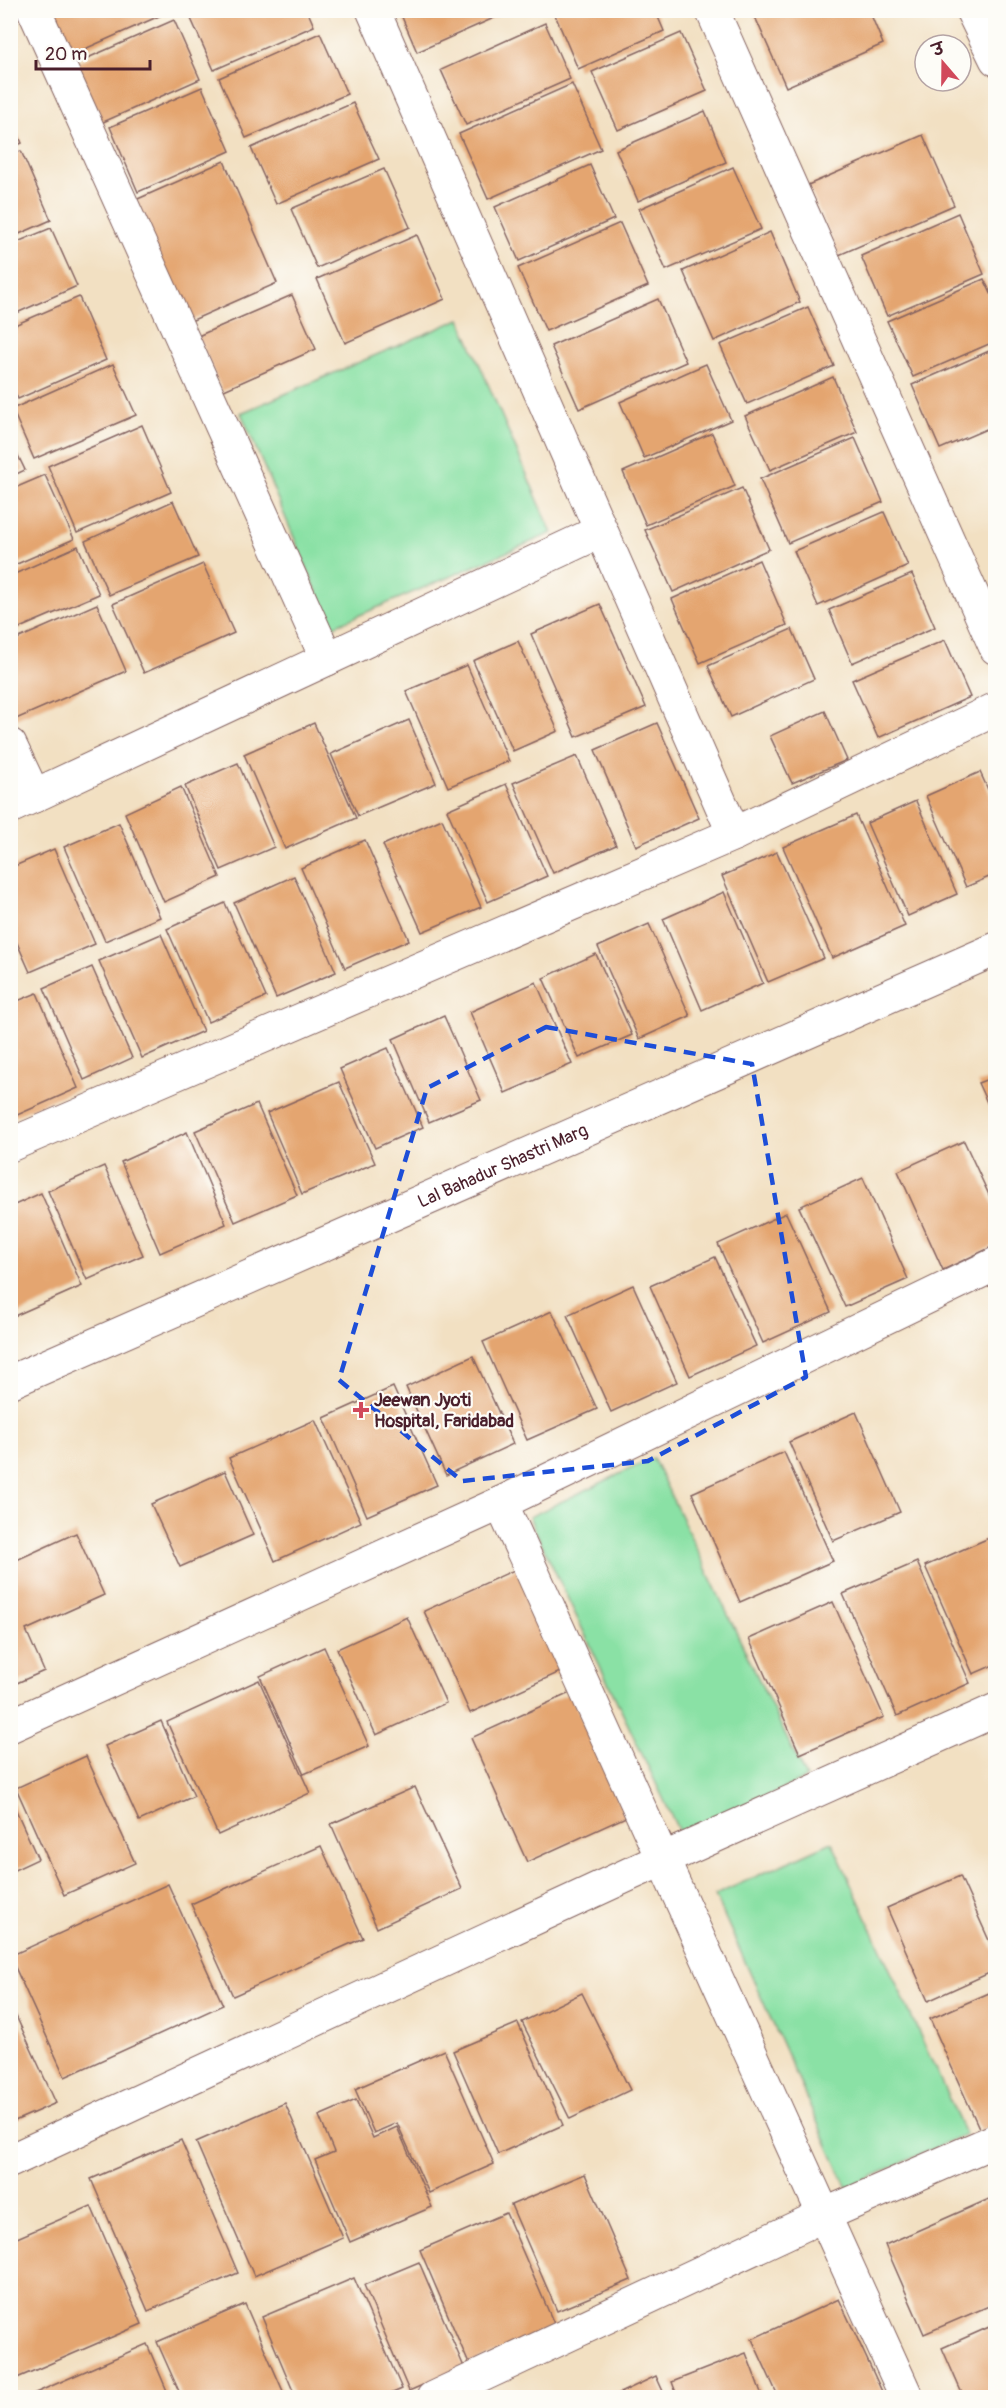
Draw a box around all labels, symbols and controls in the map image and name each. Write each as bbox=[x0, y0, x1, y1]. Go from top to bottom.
scale bar bbox=[36, 33, 150, 71]
north arrow bbox=[913, 33, 973, 93]
text: उ bbox=[928, 38, 948, 62]
text: 20 m bbox=[45, 43, 87, 66]
street label: Lal Bahadur Shastri Marg bbox=[414, 1119, 591, 1214]
place label: Jeewan Jyoti Hospital, Faridabad bbox=[374, 1389, 514, 1433]
marker: Jeewan Jyoti Hospital, Faridabad bbox=[352, 1401, 370, 1419]

